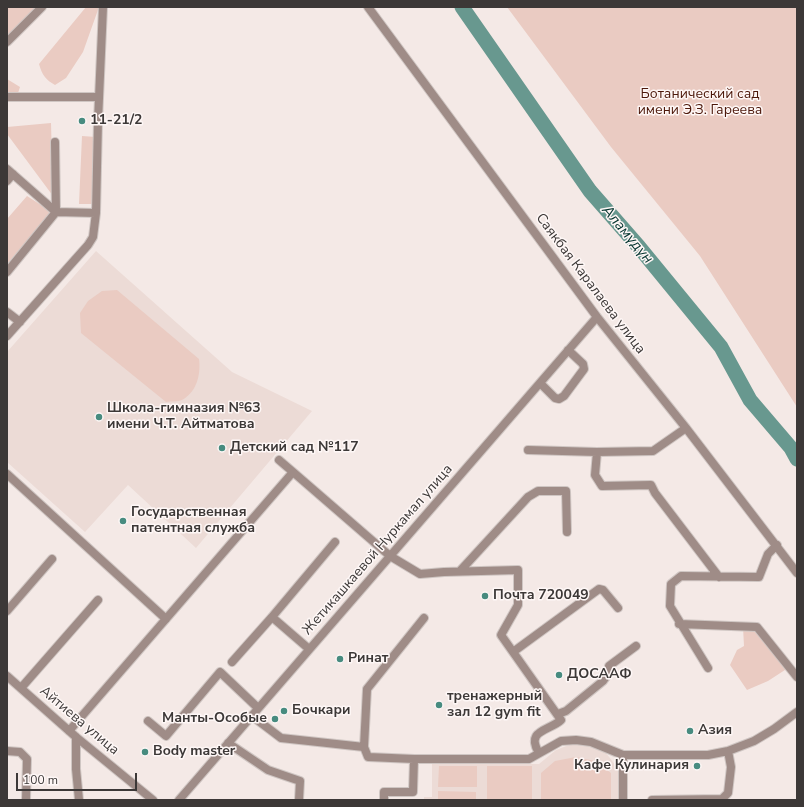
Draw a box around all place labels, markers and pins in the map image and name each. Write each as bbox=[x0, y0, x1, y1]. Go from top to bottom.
place label: 11-21/2 bbox=[90, 113, 142, 129]
marker: 11-21/2 bbox=[77, 116, 87, 126]
place label: Школа-гимназия №63 имени Ч.Т. Айтматова bbox=[107, 401, 261, 434]
marker: Школа-гимназия №63 имени Ч.Т. Айтматова bbox=[94, 412, 104, 422]
place label: Детский сад №117 bbox=[230, 440, 359, 456]
marker: Детский сад №117 bbox=[217, 443, 227, 453]
place label: Государственная патентная служба bbox=[131, 505, 255, 538]
marker: Государственная патентная служба bbox=[118, 516, 128, 526]
place label: Почта 720049 bbox=[493, 588, 589, 604]
marker: Почта 720049 bbox=[480, 591, 490, 601]
place label: Ринат bbox=[348, 651, 388, 667]
marker: Ринат bbox=[335, 654, 345, 664]
place label: ДОСААФ bbox=[567, 667, 632, 683]
marker: ДОСААФ bbox=[554, 670, 564, 680]
place label: тренажерный зал 12 gym fit bbox=[447, 689, 542, 722]
marker: тренажерный зал 12 gym fit bbox=[434, 700, 444, 710]
place label: Бочкари bbox=[292, 703, 350, 719]
marker: Бочкари bbox=[279, 706, 289, 716]
place label: Манты-Особые bbox=[162, 711, 267, 727]
marker: Манты-Особые bbox=[270, 714, 280, 724]
place label: Азия bbox=[698, 723, 732, 739]
marker: Азия bbox=[685, 726, 695, 736]
place label: Body master bbox=[153, 744, 235, 760]
marker: Body master bbox=[140, 747, 150, 757]
place label: Кафе Кулинария bbox=[574, 758, 689, 774]
marker: Кафе Кулинария bbox=[692, 761, 702, 771]

